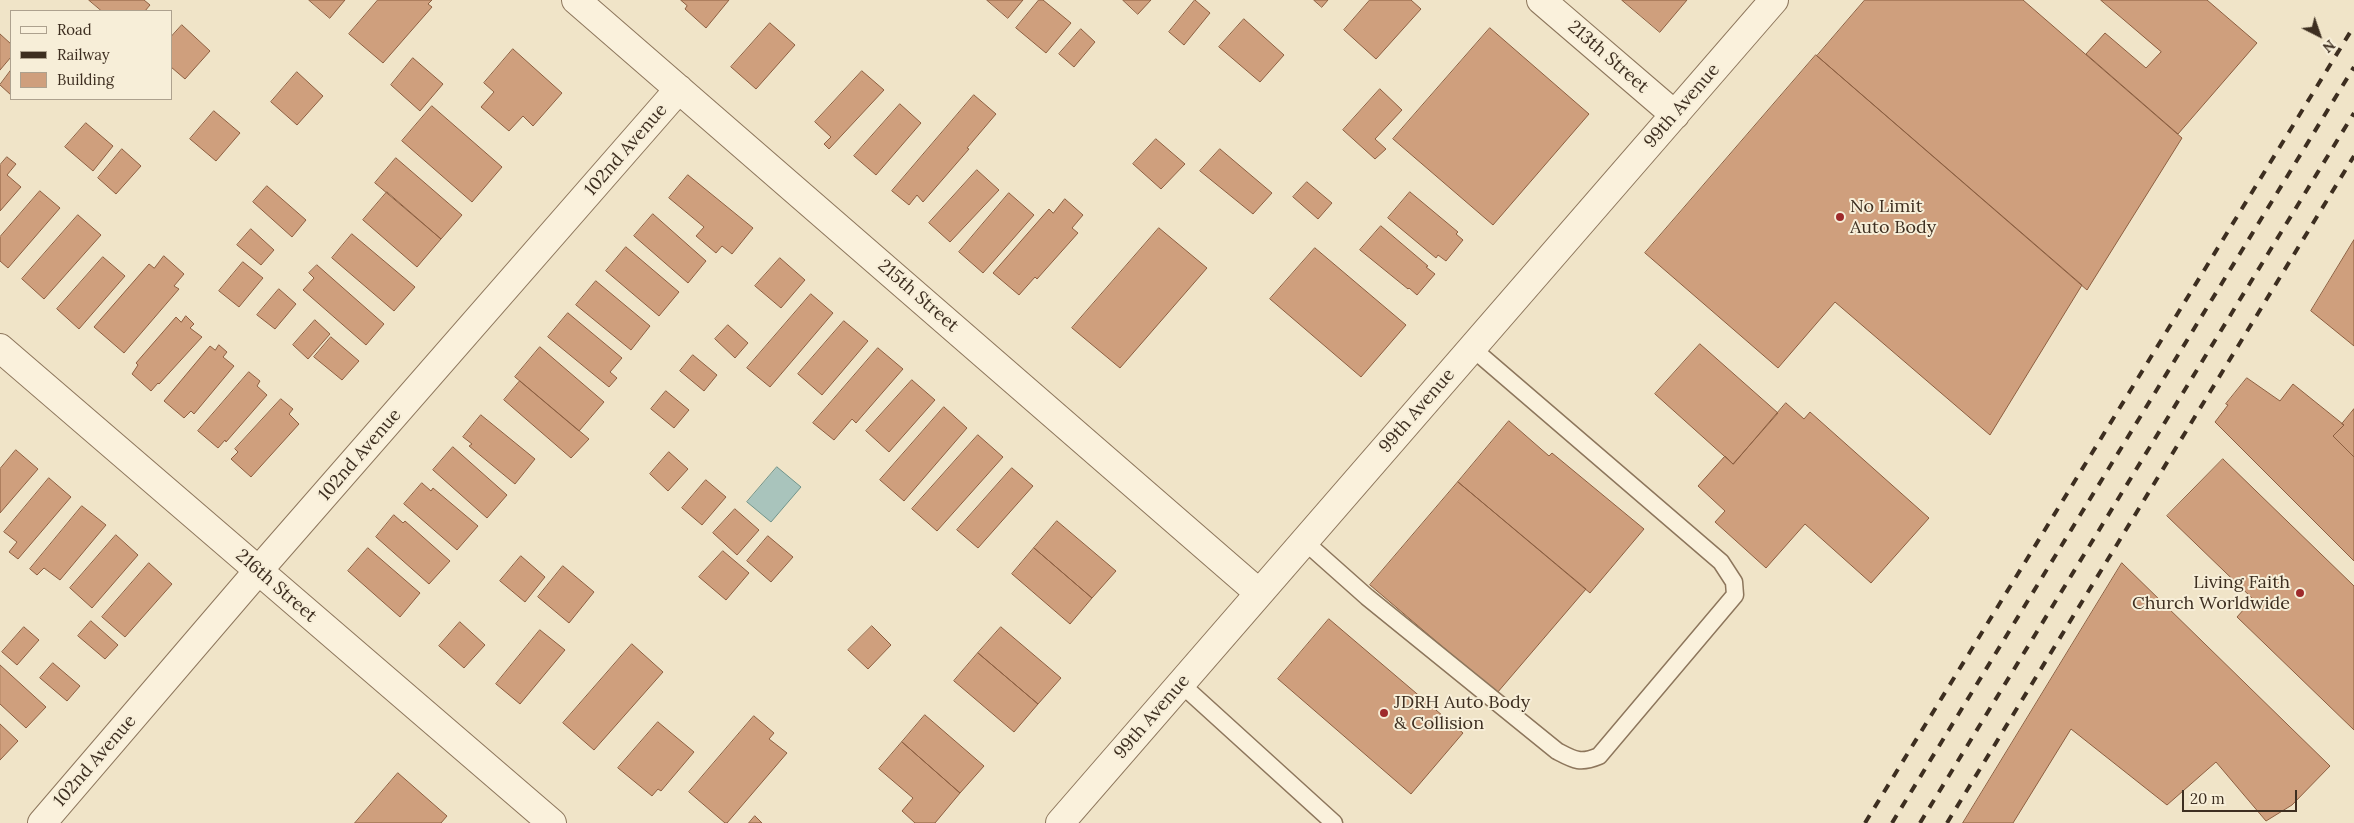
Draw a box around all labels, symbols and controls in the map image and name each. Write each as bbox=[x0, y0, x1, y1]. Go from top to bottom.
legend bbox=[10, 10, 172, 100]
north arrow bbox=[2294, 10, 2344, 60]
street label: 213th Street bbox=[1563, 16, 1653, 98]
text: Road bbox=[57, 20, 92, 39]
text: N bbox=[2319, 36, 2339, 57]
text: Railway bbox=[57, 45, 110, 64]
street label: 99th Avenue bbox=[1640, 60, 1724, 152]
text: Building bbox=[57, 70, 114, 89]
street label: 102nd Avenue bbox=[580, 100, 672, 200]
place label: No Limit Auto Body bbox=[1850, 196, 1936, 238]
marker: No Limit Auto Body bbox=[1834, 211, 1846, 223]
street label: 215th Street bbox=[873, 255, 963, 337]
street label: 99th Avenue bbox=[1375, 365, 1459, 457]
street label: 102nd Avenue bbox=[314, 405, 406, 505]
street label: 216th Street bbox=[231, 545, 321, 627]
place label: Living Faith Church Worldwide bbox=[2132, 572, 2290, 614]
marker: Living Faith Church Worldwide bbox=[2294, 587, 2306, 599]
street label: 99th Avenue bbox=[1110, 671, 1194, 763]
place label: JDRH Auto Body & Collision bbox=[1394, 692, 1530, 734]
marker: JDRH Auto Body & Collision bbox=[1378, 707, 1390, 719]
street label: 102nd Avenue bbox=[49, 711, 141, 811]
scale bar bbox=[2184, 780, 2299, 812]
text: 20 m bbox=[2190, 789, 2225, 808]

